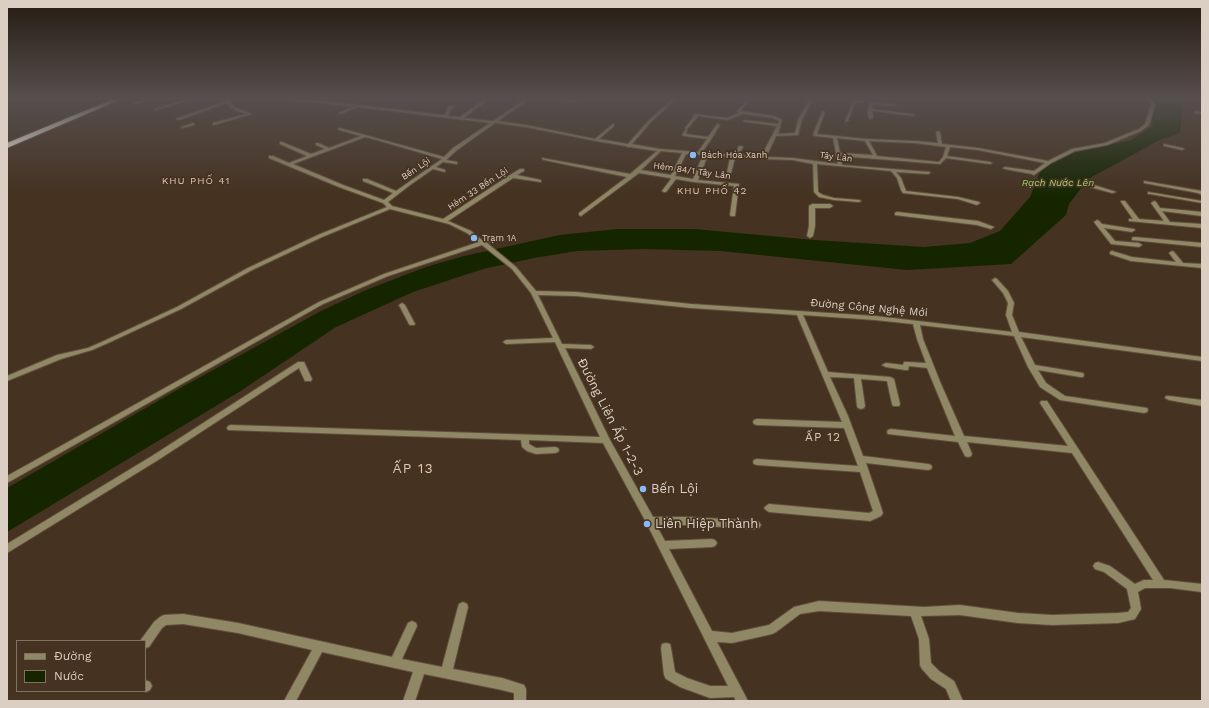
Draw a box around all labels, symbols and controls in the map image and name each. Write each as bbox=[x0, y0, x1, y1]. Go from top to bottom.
marker: Bách Hóa Xanh bbox=[688, 150, 698, 160]
place label: Bách Hóa Xanh bbox=[701, 150, 767, 160]
street label: Tây Lân bbox=[819, 150, 853, 164]
street label: Bến Lội bbox=[399, 155, 433, 183]
street label: Hẻm 84/1 Tây Lân bbox=[653, 160, 731, 182]
street label: Hẻm 33 Bến Lội bbox=[446, 165, 510, 213]
district label: KHU PHỐ 41 bbox=[162, 175, 230, 187]
water label: Rạch Nước Lên bbox=[1022, 177, 1094, 189]
district label: KHU PHỐ 42 bbox=[677, 185, 747, 197]
marker: Trạm 1A bbox=[469, 233, 479, 243]
place label: Trạm 1A bbox=[482, 233, 517, 243]
street label: Đường Công Nghệ Mới bbox=[810, 296, 928, 320]
street label: Đường Liên Ấp 1-2-3 bbox=[574, 356, 646, 478]
district label: ẤP 12 bbox=[805, 430, 841, 444]
district label: ẤP 13 bbox=[392, 461, 434, 477]
place label: Bến Lội bbox=[651, 481, 698, 497]
marker: Bến Lội bbox=[638, 484, 648, 494]
place label: Liên Hiệp Thành bbox=[655, 516, 758, 532]
marker: Liên Hiệp Thành bbox=[642, 519, 652, 529]
legend bbox=[16, 640, 146, 692]
text: Đường bbox=[54, 649, 91, 663]
text: Nước bbox=[54, 669, 84, 683]

